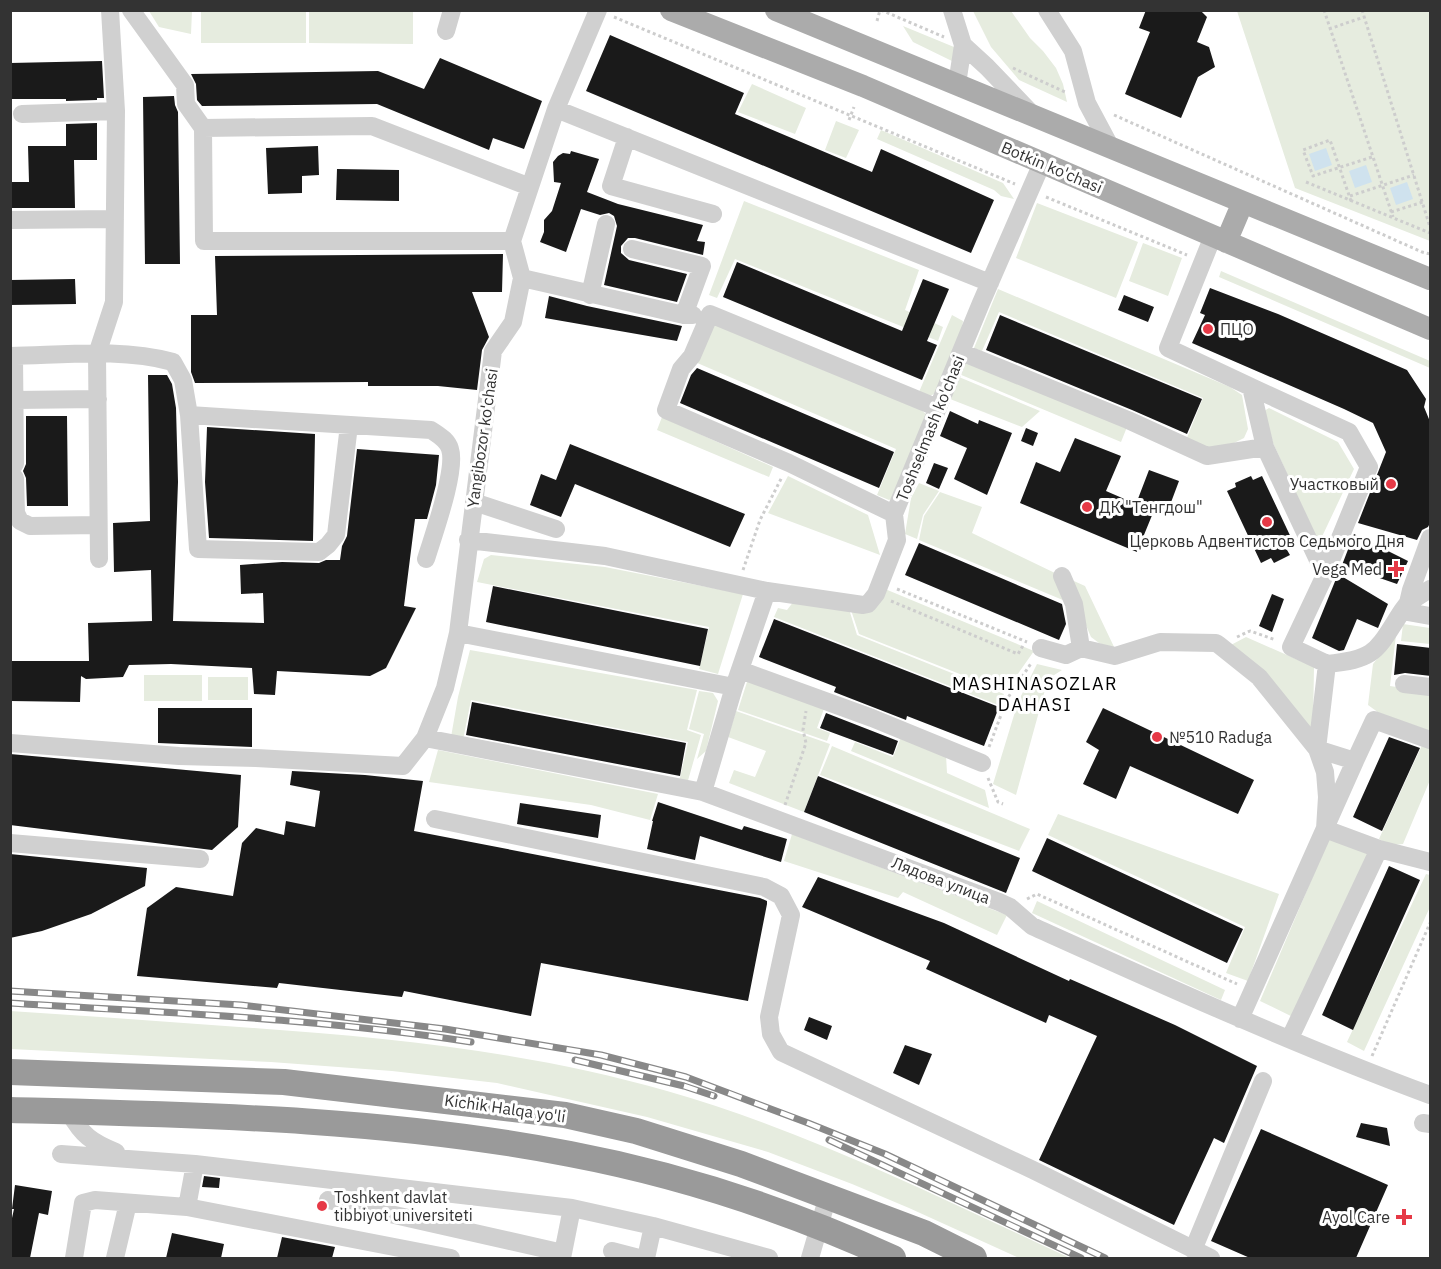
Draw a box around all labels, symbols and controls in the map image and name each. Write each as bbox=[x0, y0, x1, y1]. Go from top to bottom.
street label: Botkin ko'chasi bbox=[998, 137, 1106, 197]
place label: ПЦО bbox=[1220, 319, 1254, 339]
marker: ПЦО bbox=[1201, 322, 1215, 336]
street label: Toshselmash ko'chasi bbox=[892, 352, 968, 504]
street label: Yangibozor ko'chasi bbox=[462, 367, 502, 509]
place label: Участковый bbox=[1290, 474, 1379, 494]
marker: Участковый bbox=[1384, 477, 1398, 491]
place label: ДК "Тенгдош" bbox=[1099, 497, 1203, 517]
marker: ДК "Тенгдош" bbox=[1080, 500, 1094, 514]
marker: Церковь Адвентистов Седьмого Дня bbox=[1260, 515, 1274, 529]
place label: Церковь Адвентистов Седьмого Дня bbox=[1129, 531, 1405, 551]
place label: Vega Med bbox=[1312, 559, 1382, 579]
marker: Vega Med bbox=[1387, 560, 1405, 578]
district label: MASHINASOZLAR DAHASI bbox=[952, 672, 1118, 716]
place label: №510 Raduga bbox=[1169, 727, 1272, 747]
marker: №510 Raduga bbox=[1150, 730, 1164, 744]
street label: Лядова улица bbox=[889, 852, 993, 908]
street label: Kichik Halqa yo'li bbox=[443, 1090, 567, 1126]
place label: Toshkent davlat tibbiyot universiteti bbox=[334, 1187, 473, 1225]
marker: Toshkent davlat tibbiyot universiteti bbox=[315, 1199, 329, 1213]
place label: Ayol Care bbox=[1322, 1207, 1390, 1227]
marker: Ayol Care bbox=[1395, 1208, 1413, 1226]

